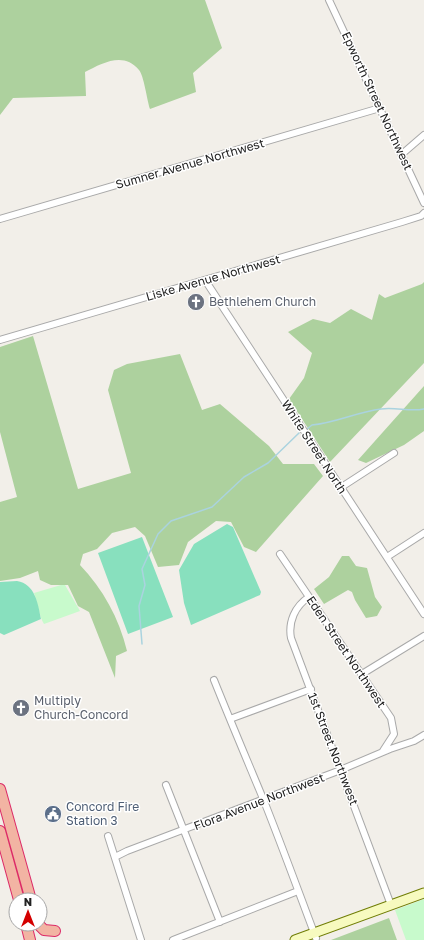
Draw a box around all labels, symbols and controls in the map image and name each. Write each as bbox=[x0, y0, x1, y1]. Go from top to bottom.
street label: Epworth Street Northwest bbox=[339, 29, 416, 173]
street label: Sumner Avenue Northwest bbox=[114, 135, 266, 192]
street label: Liske Avenue Northwest bbox=[144, 251, 282, 304]
church icon: Bethlehem Church bbox=[186, 292, 206, 312]
place label: Bethlehem Church bbox=[209, 294, 316, 309]
street label: White Street North bbox=[278, 397, 350, 496]
street label: Eden Street Northwest bbox=[303, 593, 389, 711]
street label: 1st Street Northwest bbox=[305, 690, 362, 807]
place label: Multiply Church-Concord bbox=[34, 693, 128, 722]
church icon: Multiply Church-Concord bbox=[11, 698, 31, 718]
street label: Flora Avenue Northwest bbox=[191, 770, 326, 833]
place label: Concord Fire Station 3 bbox=[66, 799, 139, 828]
public building icon: Concord Fire Station 3 bbox=[43, 804, 63, 824]
north arrow bbox=[8, 892, 48, 932]
text: N bbox=[24, 895, 32, 908]

